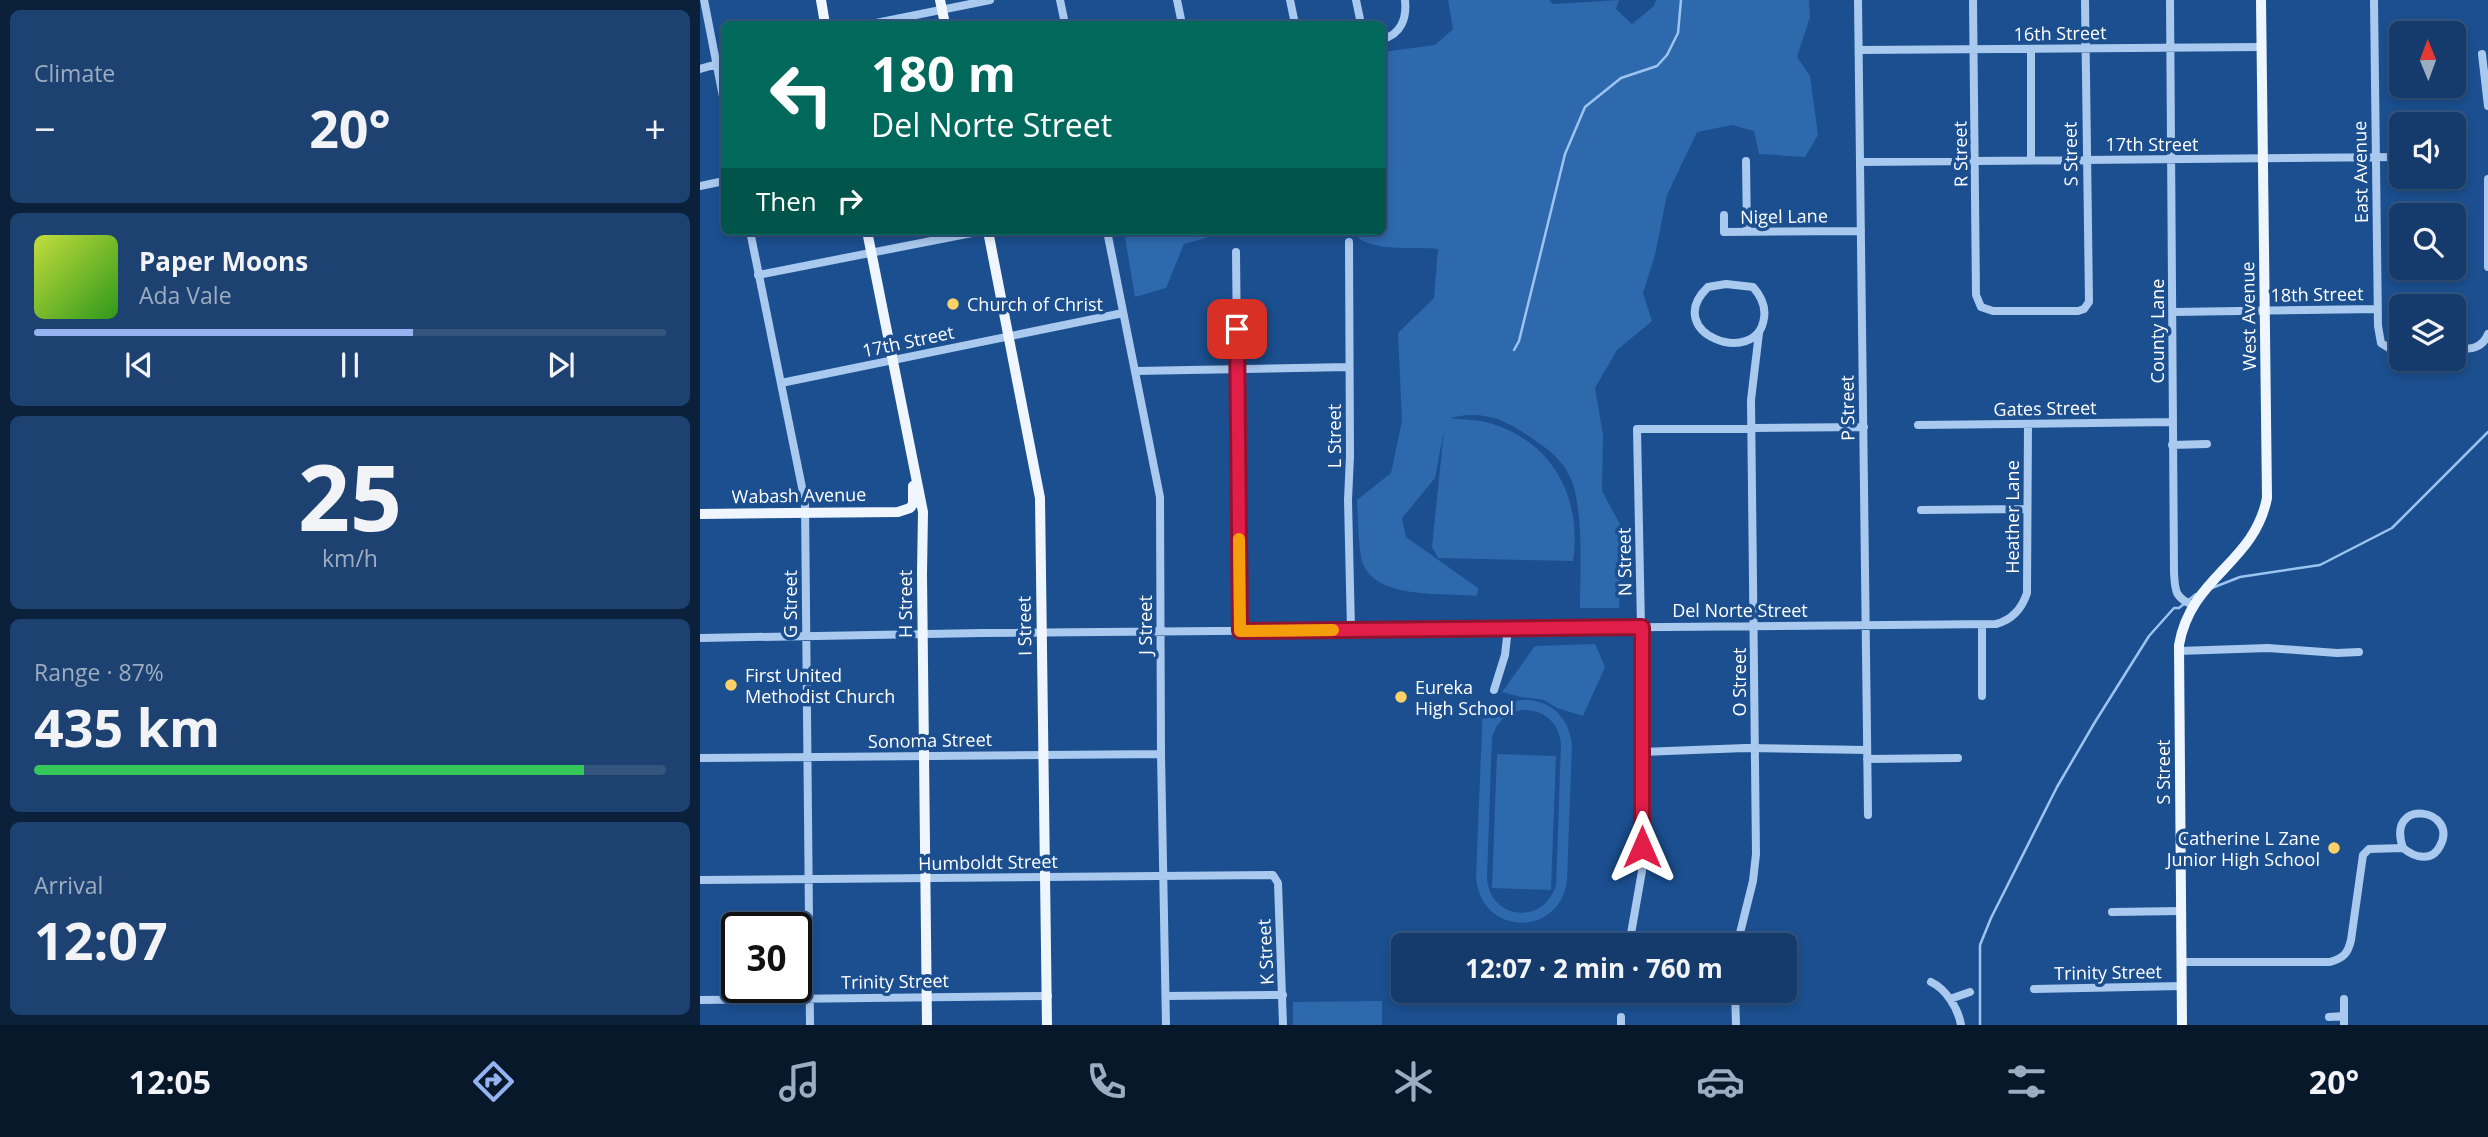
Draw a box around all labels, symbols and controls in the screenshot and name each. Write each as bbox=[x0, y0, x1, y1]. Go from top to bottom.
street label: 16th Street bbox=[2013, 20, 2107, 46]
north arrow bbox=[2389, 21, 2466, 98]
map controls bbox=[2389, 21, 2466, 371]
text: 180 m bbox=[871, 40, 1016, 106]
icon: left bbox=[756, 49, 847, 140]
text: Climate bbox=[34, 57, 115, 89]
text: 20° bbox=[309, 92, 391, 163]
text: − bbox=[34, 102, 56, 154]
text: + bbox=[644, 102, 666, 154]
text: Del Norte Street bbox=[871, 103, 1112, 146]
button: sound bbox=[2389, 112, 2466, 189]
street label: R Street bbox=[1947, 121, 1973, 187]
street label: S Street bbox=[2057, 121, 2083, 187]
street label: East Avenue bbox=[2347, 121, 2373, 223]
street label: 17th Street bbox=[2106, 132, 2199, 156]
icon: right bbox=[831, 182, 869, 220]
text: Then bbox=[756, 183, 817, 219]
street label: Nigel Lane bbox=[1740, 203, 1828, 229]
button: search bbox=[2389, 203, 2466, 280]
text: Paper Moons bbox=[139, 243, 308, 279]
street label: West Avenue bbox=[2235, 261, 2261, 371]
text: Ada Vale bbox=[139, 279, 232, 311]
street label: County Lane bbox=[2145, 279, 2169, 383]
street label: 18th Street bbox=[2270, 281, 2364, 307]
place label: Church of Christ bbox=[967, 292, 1103, 316]
button: layers bbox=[2389, 294, 2466, 371]
marker: Church of Christ bbox=[945, 296, 961, 312]
pin bbox=[1207, 299, 1267, 359]
icon: arrive bbox=[1218, 310, 1256, 348]
street label: 17th Street bbox=[860, 320, 956, 362]
icon: previous bbox=[120, 346, 158, 384]
icon: pause bbox=[331, 346, 369, 384]
icon: next bbox=[542, 346, 580, 384]
street label: P Street bbox=[1834, 375, 1860, 441]
street label: Gates Street bbox=[1993, 395, 2097, 421]
street label: L Street bbox=[1322, 404, 1346, 468]
text: 25 bbox=[298, 434, 402, 558]
street label: Heather Lane bbox=[2000, 460, 2024, 574]
street label: Wabash Avenue bbox=[731, 482, 867, 508]
street label: N Street bbox=[1611, 528, 1637, 596]
text: km/h bbox=[322, 542, 378, 574]
street label: G Street bbox=[778, 570, 802, 638]
street label: H Street bbox=[893, 570, 917, 638]
street label: J Street bbox=[1133, 595, 1157, 657]
street label: I Street bbox=[1011, 596, 1037, 656]
street label: Del Norte Street bbox=[1672, 598, 1808, 622]
street label: O Street bbox=[1727, 648, 1751, 716]
text: Range · 87% bbox=[34, 656, 164, 688]
place label: First United Methodist Church bbox=[745, 663, 895, 708]
place label: Eureka High School bbox=[1415, 675, 1514, 720]
marker: First United Methodist Church bbox=[723, 677, 739, 693]
marker: Eureka High School bbox=[1393, 689, 1409, 705]
text: 435 km bbox=[34, 691, 220, 762]
street label: Sonoma Street bbox=[868, 727, 992, 753]
street label: S Street bbox=[2151, 740, 2175, 804]
position arrow bbox=[1605, 810, 1679, 884]
place label: Catherine L Zane Junior High School bbox=[2165, 826, 2320, 871]
marker: Catherine L Zane Junior High School bbox=[2326, 840, 2342, 856]
street label: Humboldt Street bbox=[918, 849, 1058, 875]
text: Arrival bbox=[34, 869, 103, 901]
text: 12:07 bbox=[34, 904, 168, 975]
speed limit sign: 30 bbox=[721, 912, 812, 1003]
street label: K Street bbox=[1251, 918, 1279, 986]
text: 12:07 · 2 min · 760 m bbox=[1465, 950, 1723, 986]
street label: Trinity Street bbox=[2054, 959, 2162, 985]
street label: Trinity Street bbox=[841, 968, 949, 994]
icon: directions bbox=[469, 1057, 518, 1106]
icon: music bbox=[775, 1057, 824, 1106]
icon: phone bbox=[1082, 1057, 1131, 1106]
icon: climate bbox=[1389, 1057, 1438, 1106]
icon: car bbox=[1696, 1057, 1745, 1106]
icon: filters bbox=[2002, 1057, 2051, 1106]
text: 12:05 bbox=[129, 1060, 211, 1103]
text: 20° bbox=[2309, 1060, 2359, 1103]

